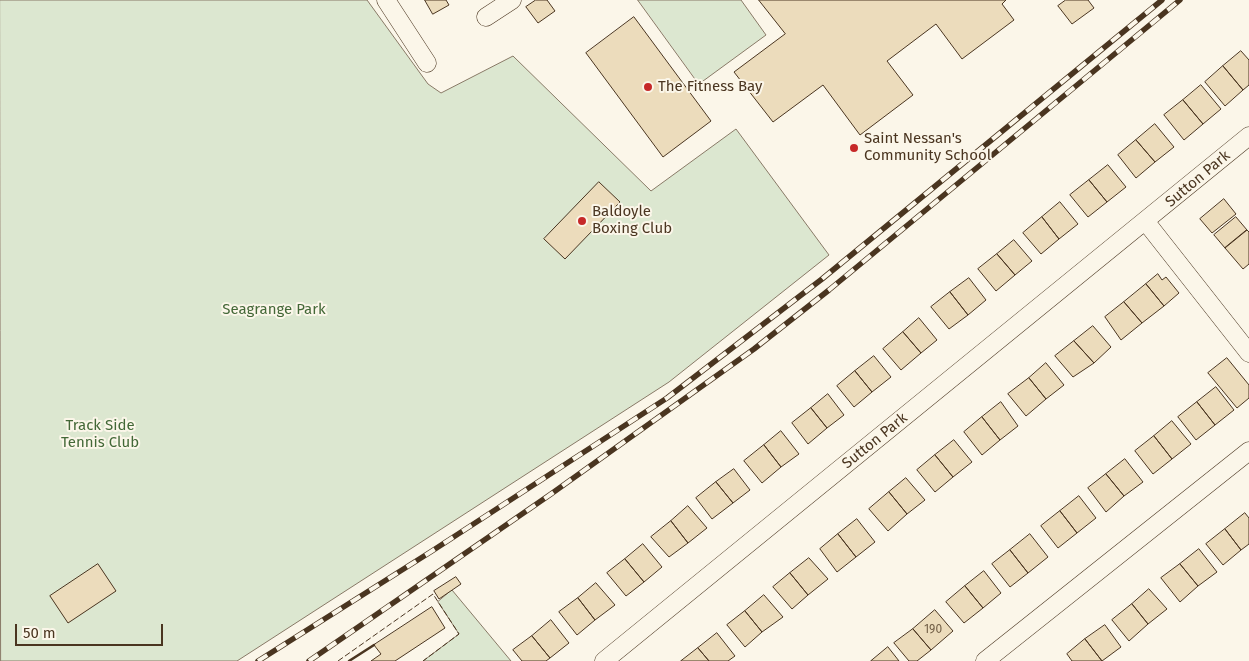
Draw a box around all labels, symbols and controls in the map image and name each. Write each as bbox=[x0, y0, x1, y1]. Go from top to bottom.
place label: The Fitness Bay bbox=[658, 78, 762, 96]
marker: The Fitness Bay bbox=[642, 81, 654, 93]
place label: Saint Nessan's Community School bbox=[864, 130, 991, 165]
marker: Saint Nessan's Community School bbox=[848, 142, 860, 154]
street label: Sutton Park bbox=[1162, 147, 1234, 211]
place label: Baldoyle Boxing Club bbox=[592, 203, 672, 238]
marker: Baldoyle Boxing Club bbox=[576, 215, 588, 227]
park label: Seagrange Park bbox=[222, 301, 326, 319]
street label: Sutton Park bbox=[839, 409, 911, 473]
park label: Track Side Tennis Club bbox=[61, 417, 139, 452]
scale bar bbox=[18, 614, 165, 646]
house number: 190 bbox=[924, 623, 942, 637]
text: 50 m bbox=[23, 624, 56, 642]

